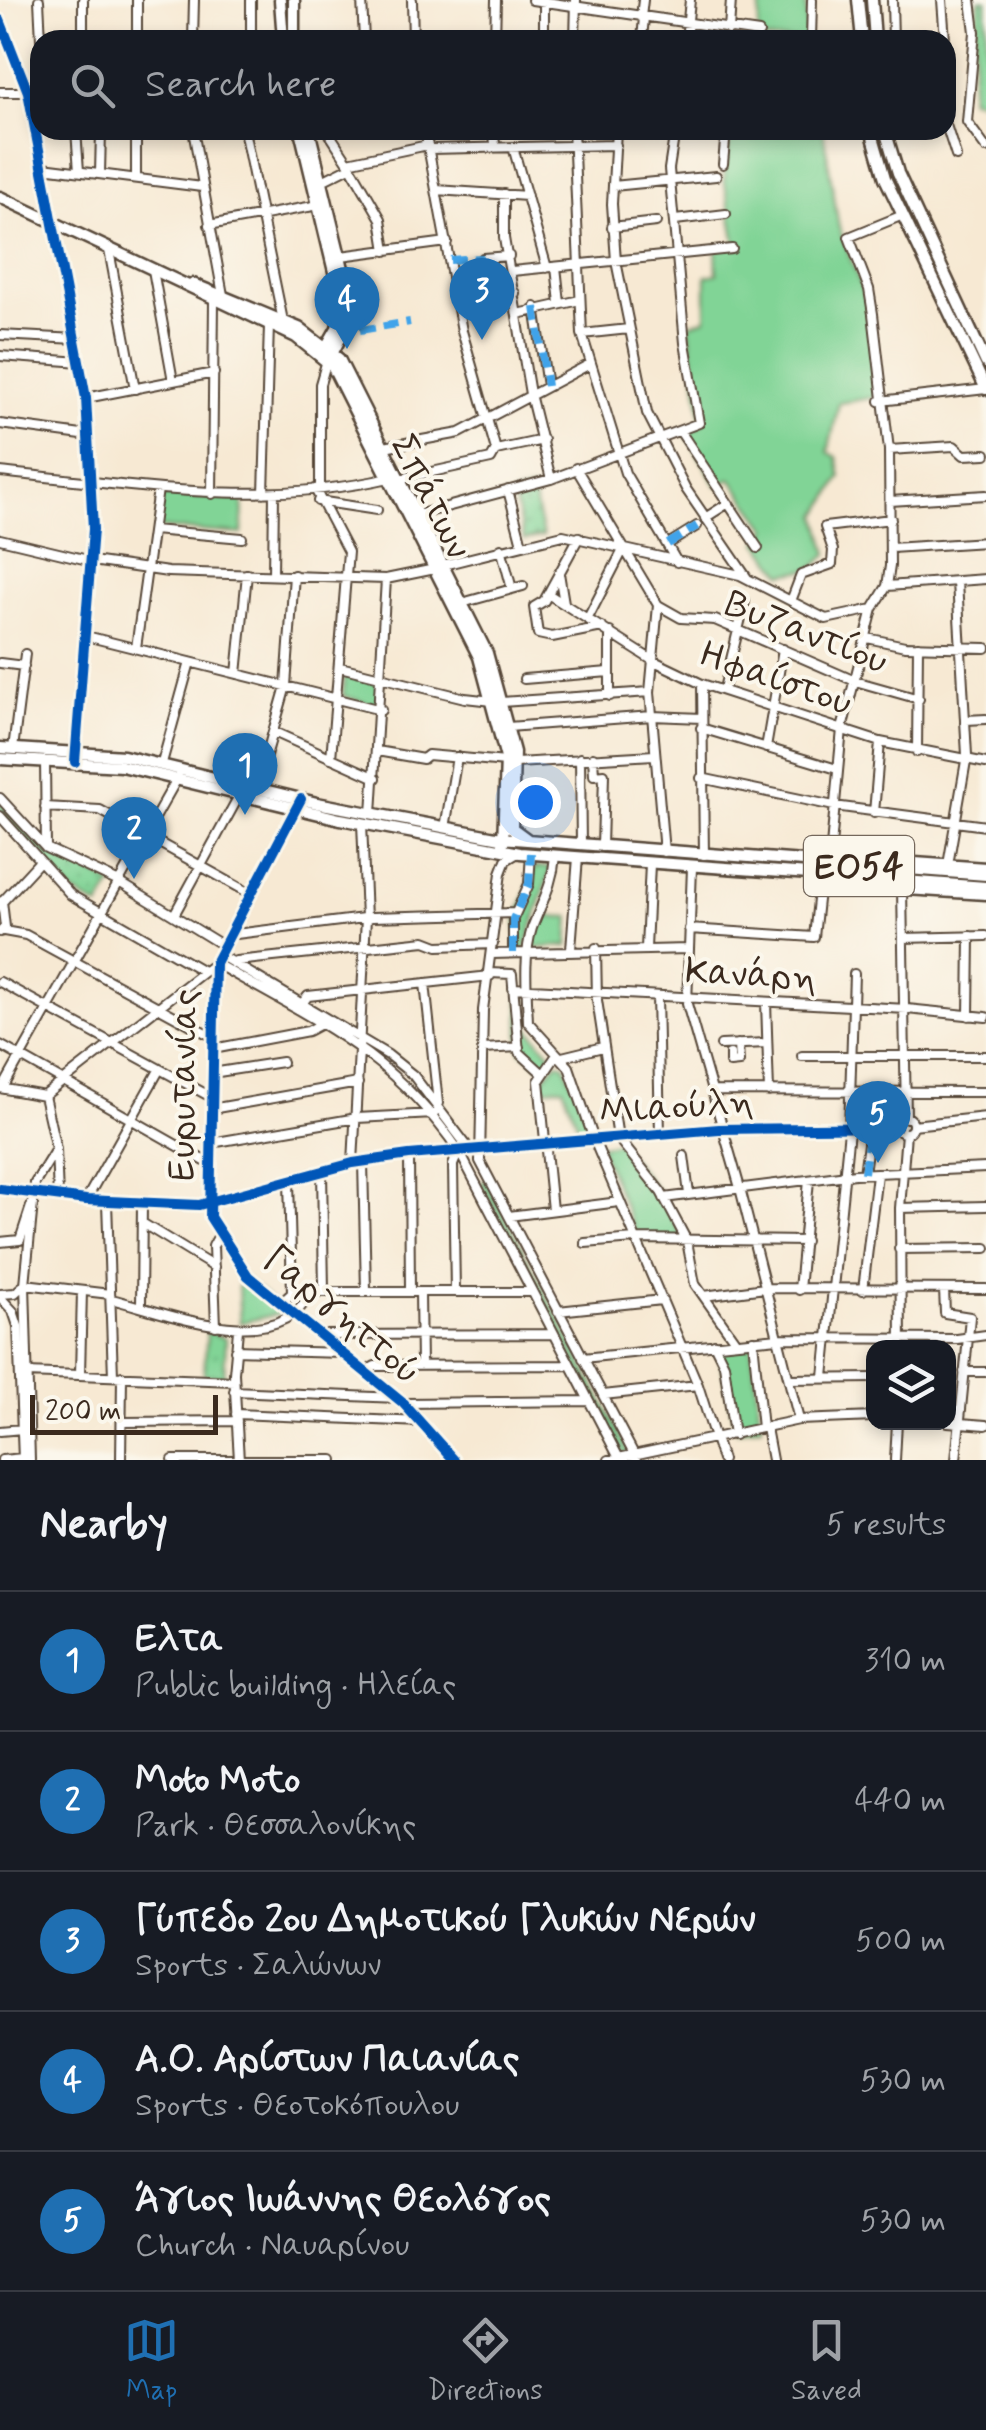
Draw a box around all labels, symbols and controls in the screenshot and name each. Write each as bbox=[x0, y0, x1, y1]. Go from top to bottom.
search box bbox=[30, 30, 956, 140]
icon: search bbox=[65, 58, 120, 113]
text: Search here bbox=[145, 61, 336, 110]
pin: 3 bbox=[450, 258, 514, 340]
pin: 4 bbox=[314, 266, 380, 349]
street label: Σπάτων bbox=[378, 427, 482, 568]
street label: Βυζαντίου bbox=[718, 580, 894, 687]
street label: Ηφαίστου bbox=[692, 630, 858, 728]
pin: 1 bbox=[212, 732, 278, 815]
your location bbox=[510, 777, 561, 828]
pin: 2 bbox=[102, 796, 166, 879]
road number: ΕΟ54 bbox=[804, 836, 914, 896]
street label: Κανάρη bbox=[684, 948, 818, 1003]
street label: Ευρυτανίας bbox=[158, 989, 211, 1182]
street label: Μιαούλη bbox=[597, 1078, 755, 1137]
pin: 5 bbox=[846, 1080, 910, 1163]
street label: Γαργηττού bbox=[252, 1235, 431, 1396]
map controls bbox=[866, 1340, 956, 1430]
button: layers bbox=[866, 1340, 956, 1430]
scale bar bbox=[30, 1390, 218, 1434]
text: 200 m bbox=[45, 1394, 121, 1431]
text: Nearby bbox=[40, 1498, 168, 1553]
text: 5 results bbox=[826, 1504, 946, 1546]
text: Ελτα bbox=[135, 1616, 223, 1665]
text: 1 bbox=[65, 1640, 80, 1682]
text: 310 m bbox=[864, 1640, 946, 1682]
text: Public building · Ηλείας bbox=[135, 1665, 456, 1707]
text: Moto Moto bbox=[135, 1756, 300, 1805]
text: 2 bbox=[65, 1780, 80, 1822]
text: 440 m bbox=[855, 1780, 946, 1822]
text: Park · Θεσσαλονίκης bbox=[135, 1805, 416, 1847]
text: Γύπεδο 2ου Δημοτικού Γλυκών Νερών bbox=[135, 1896, 756, 1945]
text: 3 bbox=[65, 1920, 80, 1962]
text: 500 m bbox=[855, 1920, 946, 1962]
text: Sports · Σαλώνων bbox=[135, 1945, 381, 1987]
text: Α.Ο. Αρίστων Παιανίας bbox=[135, 2036, 519, 2085]
text: 4 bbox=[63, 2060, 82, 2102]
text: 530 m bbox=[860, 2060, 946, 2102]
text: Sports · Θεοτοκόπουλου bbox=[135, 2085, 459, 2127]
text: Άγιος Ιωάννης Θεολόγος bbox=[135, 2176, 551, 2225]
text: 5 bbox=[63, 2200, 82, 2242]
text: 530 m bbox=[860, 2200, 946, 2242]
text: Church · Ναυαρίνου bbox=[135, 2225, 409, 2267]
tab: Map bbox=[124, 2313, 179, 2410]
tab: Directions bbox=[428, 2313, 543, 2410]
tab: Saved bbox=[791, 2313, 862, 2410]

